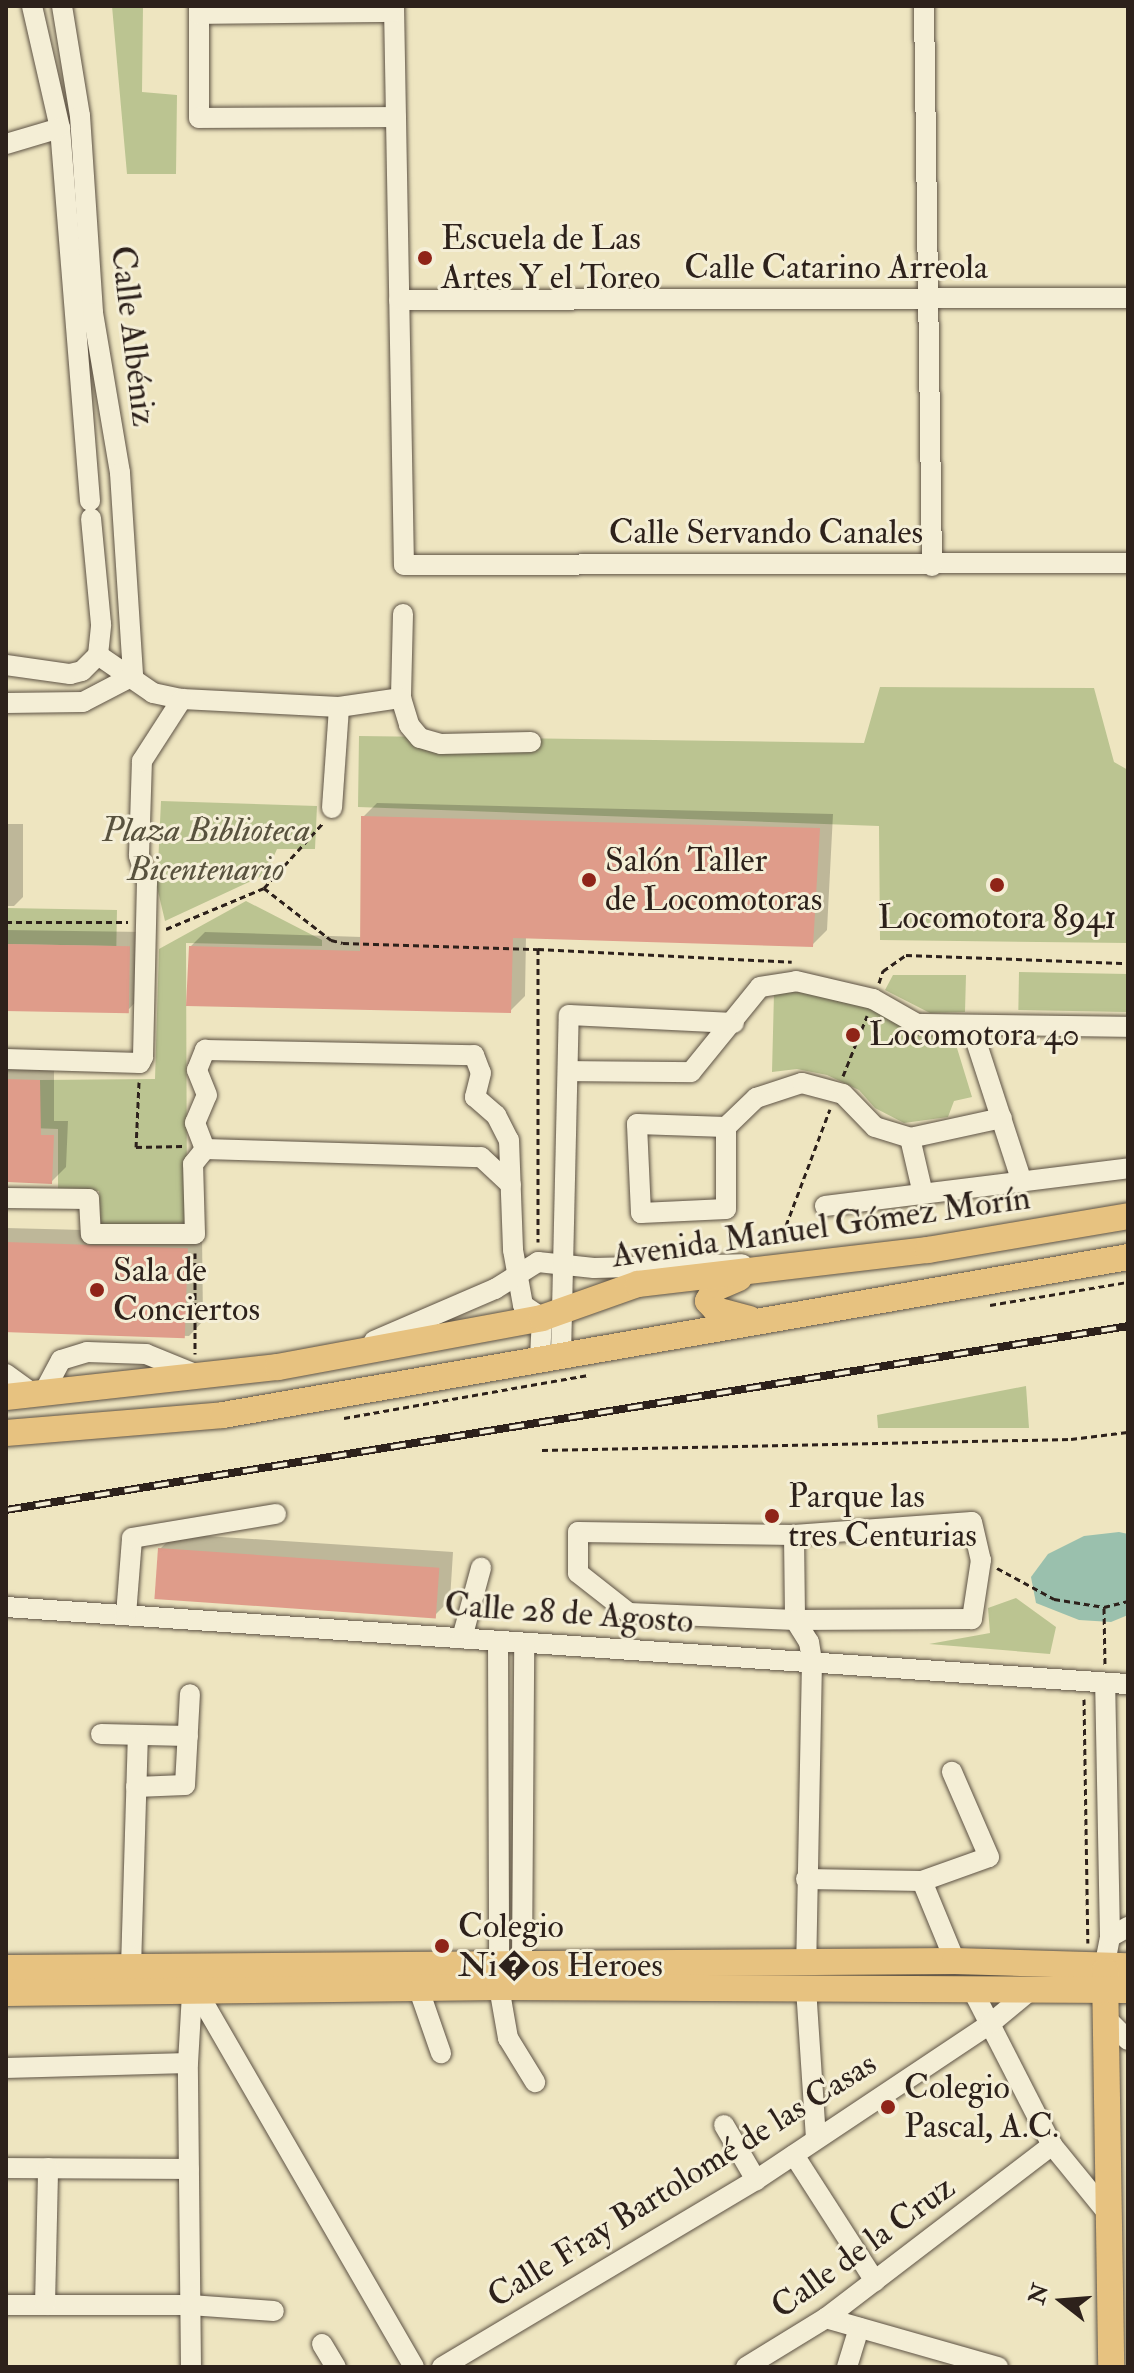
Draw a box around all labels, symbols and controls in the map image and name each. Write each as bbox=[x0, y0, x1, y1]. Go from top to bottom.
place label: Escuela de Las Artes Y el Toreo bbox=[441, 218, 660, 298]
street label: Calle Albéniz bbox=[102, 243, 164, 429]
street label: Calle Catarino Arreola bbox=[684, 248, 988, 288]
marker: Escuela de Las Artes Y el Toreo bbox=[416, 249, 434, 267]
street label: Calle Servando Canales bbox=[609, 513, 923, 553]
park label: Plaza Biblioteca Bicentenario bbox=[102, 810, 310, 890]
place label: Salón Taller de Locomotoras bbox=[605, 840, 822, 920]
marker: Salón Taller de Locomotoras bbox=[580, 871, 598, 889]
marker: Locomotora 8941 bbox=[988, 876, 1006, 894]
place label: Locomotora 8941 bbox=[878, 898, 1116, 938]
place label: Locomotora 40 bbox=[869, 1015, 1080, 1055]
marker: Locomotora 40 bbox=[844, 1026, 862, 1044]
street label: Avenida Manuel Gómez Morín bbox=[609, 1177, 1033, 1277]
place label: Sala de Conciertos bbox=[113, 1250, 260, 1330]
marker: Sala de Conciertos bbox=[88, 1281, 106, 1299]
place label: Parque las tres Centurias bbox=[788, 1476, 977, 1556]
marker: Parque las tres Centurias bbox=[763, 1507, 781, 1525]
street label: Calle 28 de Agosto bbox=[443, 1584, 695, 1642]
place label: Colegio Ni�os Heroes bbox=[458, 1906, 663, 1986]
marker: Colegio Ni�os Heroes bbox=[433, 1937, 451, 1955]
street label: Calle Fray Bartolomé de las Casas bbox=[480, 2043, 884, 2317]
place label: Colegio Pascal, A.C. bbox=[904, 2067, 1059, 2146]
marker: Colegio Pascal, A.C. bbox=[879, 2098, 897, 2116]
street label: Calle de la Cruz bbox=[763, 2167, 963, 2327]
north arrow bbox=[1022, 2261, 1102, 2341]
text: N bbox=[1023, 2280, 1055, 2308]

